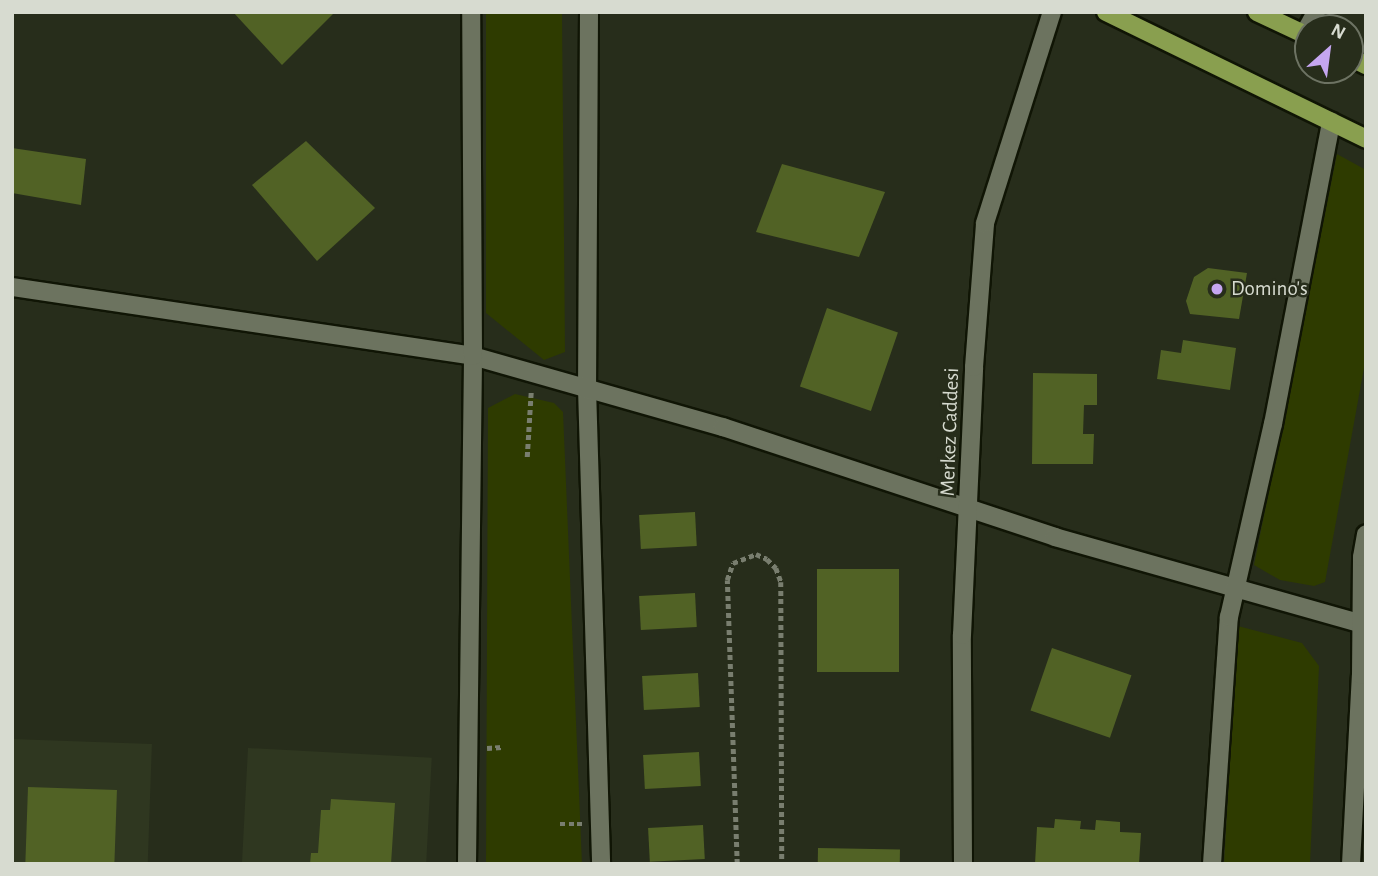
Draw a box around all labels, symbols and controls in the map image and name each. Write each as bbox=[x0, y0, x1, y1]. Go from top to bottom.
north arrow bbox=[1294, 14, 1364, 84]
text: N bbox=[1328, 20, 1348, 43]
place label: Domino's bbox=[1231, 276, 1308, 302]
marker: Domino's bbox=[1209, 281, 1225, 297]
street label: Merkez Caddesi bbox=[935, 367, 965, 497]

